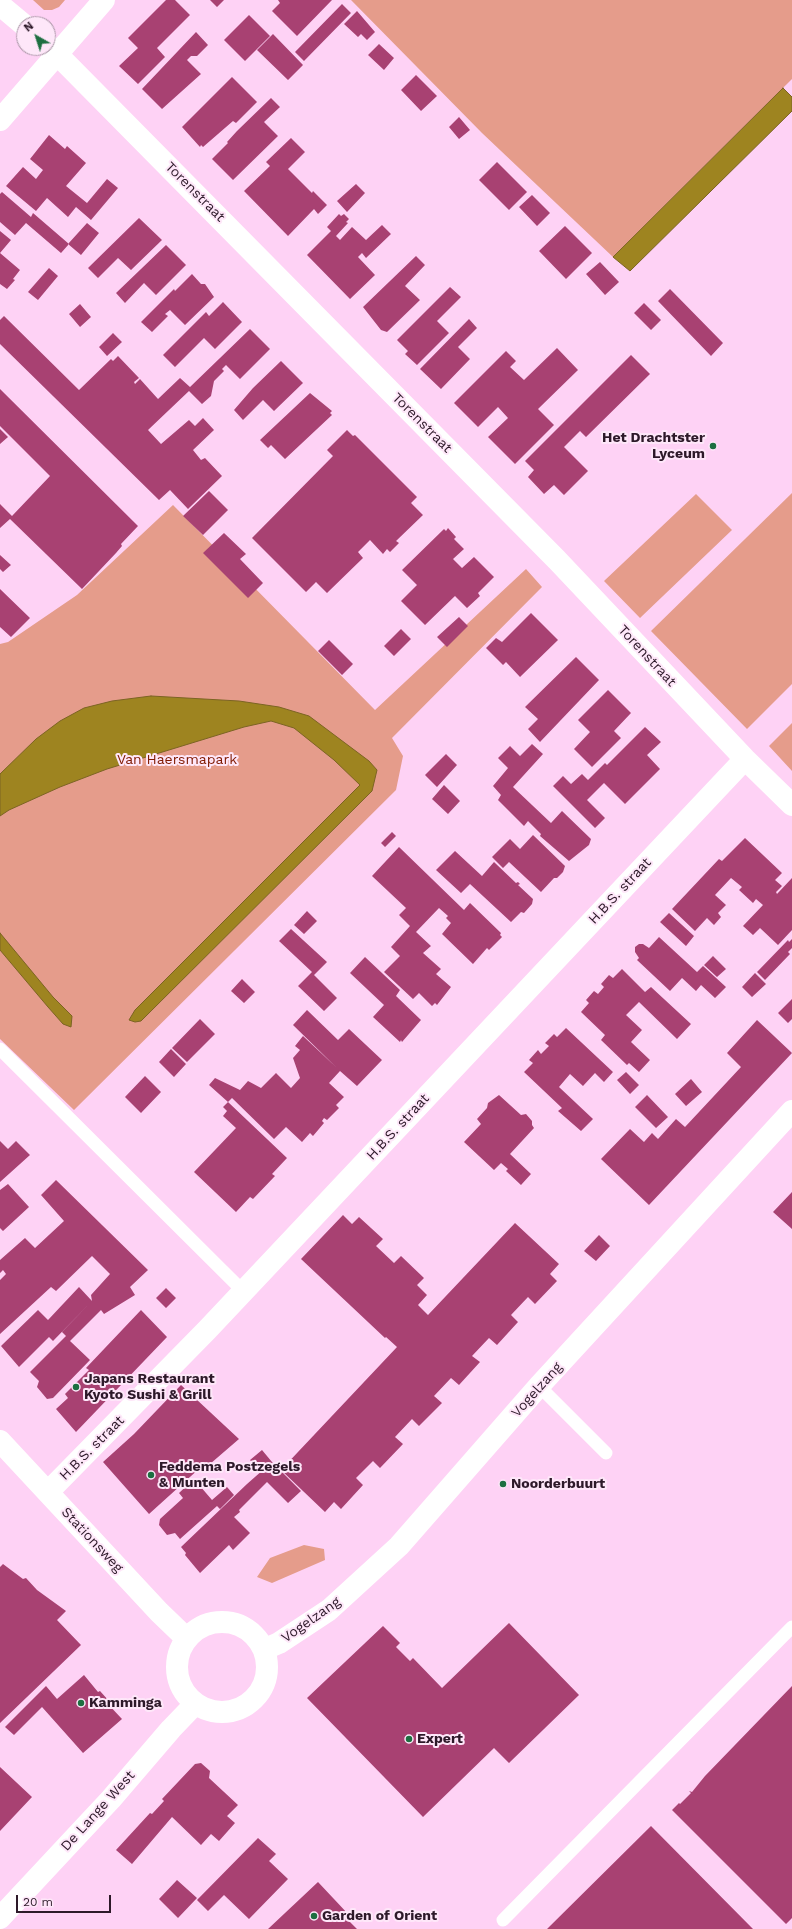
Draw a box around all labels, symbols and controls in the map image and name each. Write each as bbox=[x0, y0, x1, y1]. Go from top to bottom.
north arrow bbox=[16, 16, 56, 56]
text: N bbox=[22, 19, 36, 35]
street label: Torenstraat bbox=[162, 159, 228, 225]
street label: Torenstraat bbox=[389, 390, 455, 456]
place label: Het Drachtster Lyceum bbox=[602, 430, 705, 462]
marker: Het Drachtster Lyceum bbox=[708, 441, 718, 451]
street label: Torenstraat bbox=[614, 622, 680, 690]
park label: Van Haersmapark bbox=[117, 752, 237, 768]
street label: H.B.S. straat bbox=[585, 854, 655, 928]
street label: H.B.S. straat bbox=[363, 1090, 433, 1164]
street label: Vogelzang bbox=[508, 1359, 566, 1421]
place label: Japans Restaurant Kyoto Sushi & Grill bbox=[84, 1371, 215, 1404]
marker: Japans Restaurant Kyoto Sushi & Grill bbox=[71, 1382, 81, 1392]
street label: H.B.S. straat bbox=[56, 1412, 128, 1484]
place label: Feddema Postzegels & Munten bbox=[159, 1459, 300, 1492]
marker: Feddema Postzegels & Munten bbox=[146, 1470, 156, 1480]
place label: Noorderbuurt bbox=[511, 1476, 605, 1492]
marker: Noorderbuurt bbox=[498, 1479, 508, 1489]
street label: Stationsweg bbox=[58, 1504, 126, 1576]
street label: Vogelzang bbox=[278, 1594, 344, 1646]
place label: Kamminga bbox=[89, 1695, 162, 1711]
marker: Kamminga bbox=[76, 1698, 86, 1708]
place label: Expert bbox=[417, 1731, 463, 1747]
marker: Expert bbox=[404, 1734, 414, 1744]
street label: De Lange West bbox=[57, 1767, 139, 1855]
scale bar bbox=[18, 1887, 113, 1913]
text: 20 m bbox=[23, 1895, 53, 1909]
place label: Garden of Orient bbox=[322, 1908, 437, 1924]
marker: Garden of Orient bbox=[309, 1911, 319, 1921]

